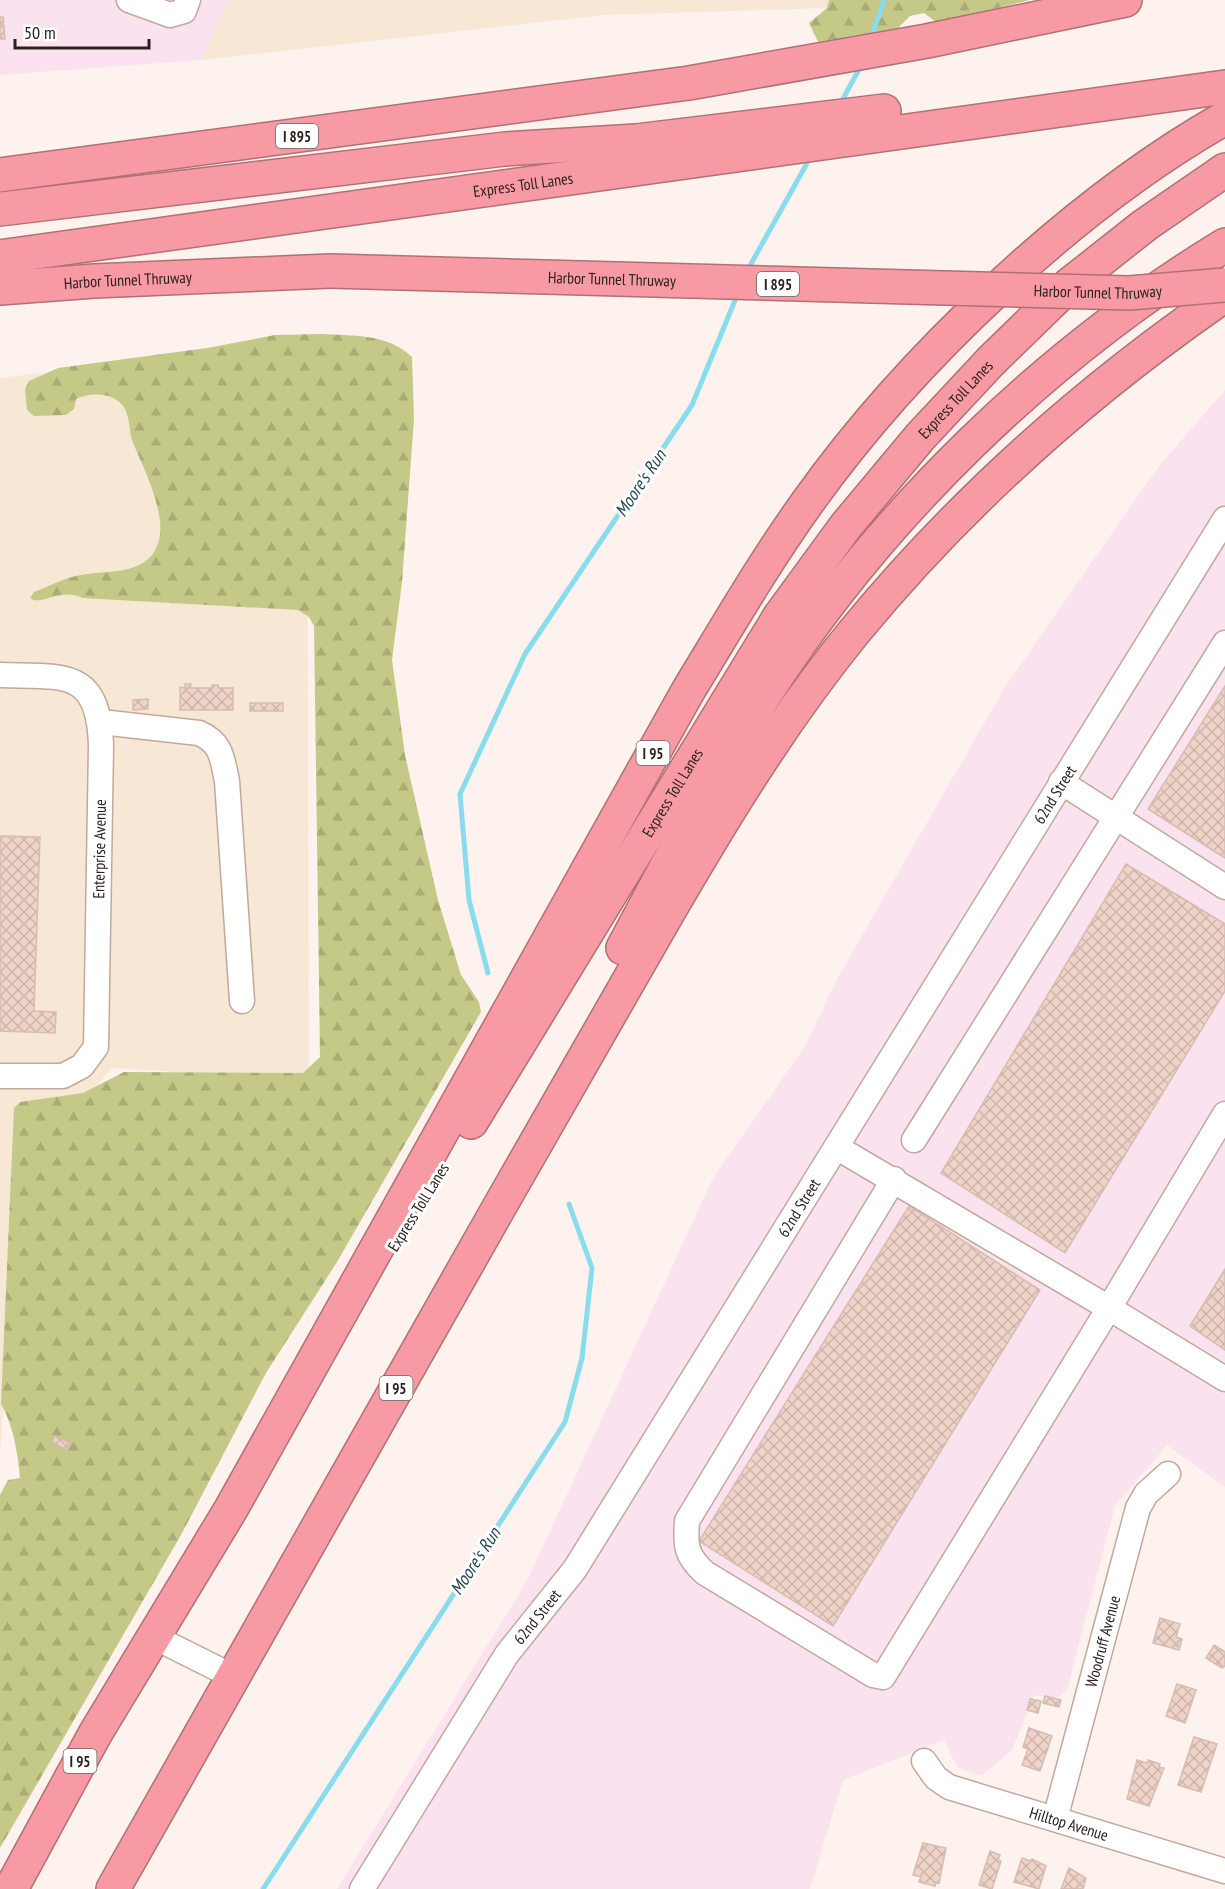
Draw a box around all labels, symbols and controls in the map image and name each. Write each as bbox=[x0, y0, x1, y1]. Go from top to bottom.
scale bar bbox=[15, 12, 148, 50]
text: 50 m bbox=[24, 21, 56, 44]
road number: I 895 bbox=[276, 124, 318, 148]
street label: Express Toll Lanes bbox=[472, 168, 574, 201]
street label: Harbor Tunnel Thruway bbox=[63, 267, 192, 293]
street label: Harbor Tunnel Thruway bbox=[548, 267, 676, 291]
road number: I 895 bbox=[757, 272, 799, 296]
street label: Harbor Tunnel Thruway bbox=[1033, 280, 1163, 303]
street label: Express Toll Lanes bbox=[914, 356, 997, 443]
water label: Moore's Run bbox=[609, 444, 671, 521]
road number: I 95 bbox=[636, 741, 670, 765]
street label: Express Toll Lanes bbox=[637, 744, 707, 841]
street label: 62nd Street bbox=[1029, 761, 1080, 827]
street label: Enterprise Avenue bbox=[88, 799, 110, 899]
street label: Express Toll Lanes bbox=[383, 1159, 453, 1255]
street label: 62nd Street bbox=[773, 1174, 825, 1240]
road number: I 95 bbox=[380, 1376, 412, 1400]
water label: Moore's Run bbox=[445, 1522, 506, 1599]
street label: 62nd Street bbox=[509, 1585, 565, 1648]
street label: Woodruff Avenue bbox=[1081, 1593, 1124, 1689]
road number: I 95 bbox=[64, 1749, 97, 1773]
street label: Hilltop Avenue bbox=[1027, 1802, 1111, 1845]

